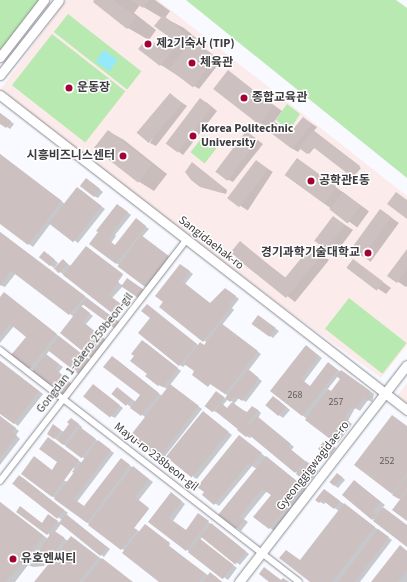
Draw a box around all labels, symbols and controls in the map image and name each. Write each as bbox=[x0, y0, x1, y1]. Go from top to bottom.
place label: 제2기숙사 (TIP) bbox=[156, 37, 235, 51]
marker: 제2기숙사 (TIP) bbox=[143, 39, 153, 49]
place label: 체육관 bbox=[200, 56, 233, 70]
marker: 체육관 bbox=[187, 58, 197, 68]
place label: 운동장 bbox=[77, 81, 110, 95]
marker: 운동장 bbox=[64, 83, 74, 93]
place label: 종합교육관 bbox=[252, 91, 307, 105]
marker: 종합교육관 bbox=[239, 93, 249, 103]
place label: Korea Politechnic University bbox=[201, 122, 293, 150]
marker: Korea Politechnic University bbox=[188, 131, 198, 141]
place label: 시흥비즈니스센터 bbox=[27, 149, 115, 163]
marker: 시흥비즈니스센터 bbox=[118, 151, 128, 161]
place label: 공학관E동 bbox=[319, 174, 370, 188]
marker: 공학관E동 bbox=[306, 176, 316, 186]
street label: Sangidaehak-ro bbox=[175, 213, 247, 273]
place label: 경기과학기술대학교 bbox=[261, 246, 360, 260]
marker: 경기과학기술대학교 bbox=[363, 248, 373, 258]
street label: Gongdan 1-daero 259beon-gil bbox=[34, 290, 136, 416]
house number: 268 bbox=[288, 390, 302, 402]
house number: 257 bbox=[329, 397, 343, 409]
street label: Gyeonggigwagidae-ro bbox=[274, 418, 352, 514]
street label: Mayu-ro 238beon-gil bbox=[111, 420, 201, 494]
house number: 252 bbox=[380, 456, 394, 468]
place label: 유호엔씨티 bbox=[21, 552, 76, 566]
marker: 유호엔씨티 bbox=[8, 554, 18, 564]

